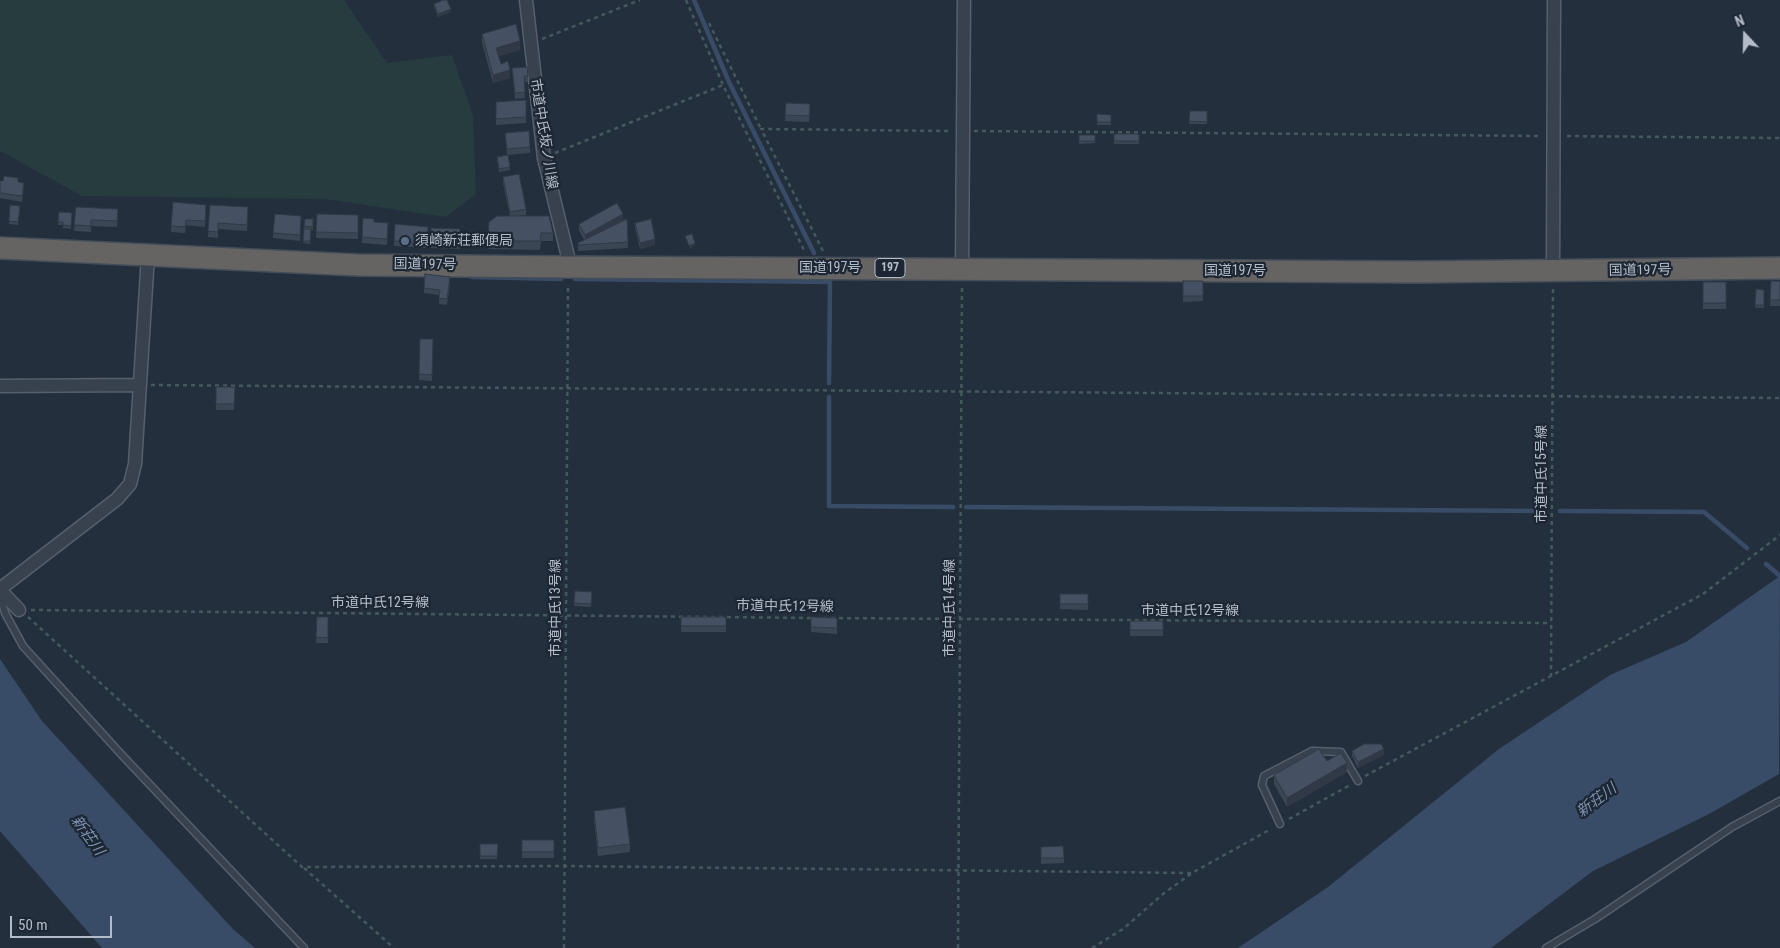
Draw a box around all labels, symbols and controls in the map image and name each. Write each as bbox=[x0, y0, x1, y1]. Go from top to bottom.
north arrow bbox=[1720, 10, 1770, 60]
text: N bbox=[1733, 12, 1746, 30]
street label: 市道中氏坂ノ川線 bbox=[526, 77, 560, 191]
place label: 須崎新荘郵便局 bbox=[415, 233, 513, 249]
marker: 須崎新荘郵便局 bbox=[399, 235, 411, 247]
street label: 国道197号 bbox=[393, 256, 457, 274]
road number: 197 bbox=[875, 258, 905, 278]
street label: 国道197号 bbox=[799, 260, 861, 276]
street label: 国道197号 bbox=[1608, 262, 1672, 280]
street label: 国道197号 bbox=[1204, 263, 1266, 279]
street label: 市道中氏15号線 bbox=[1534, 425, 1550, 523]
street label: 市道中氏13号線 bbox=[548, 559, 564, 657]
street label: 市道中氏14号線 bbox=[942, 559, 958, 657]
street label: 市道中氏12号線 bbox=[331, 595, 429, 611]
street label: 市道中氏12号線 bbox=[736, 598, 834, 616]
street label: 市道中氏12号線 bbox=[1141, 603, 1239, 619]
water label: 新荘川 bbox=[1574, 780, 1620, 822]
water label: 新荘川 bbox=[66, 813, 108, 859]
scale bar bbox=[12, 906, 115, 938]
text: 50 m bbox=[18, 916, 48, 934]

